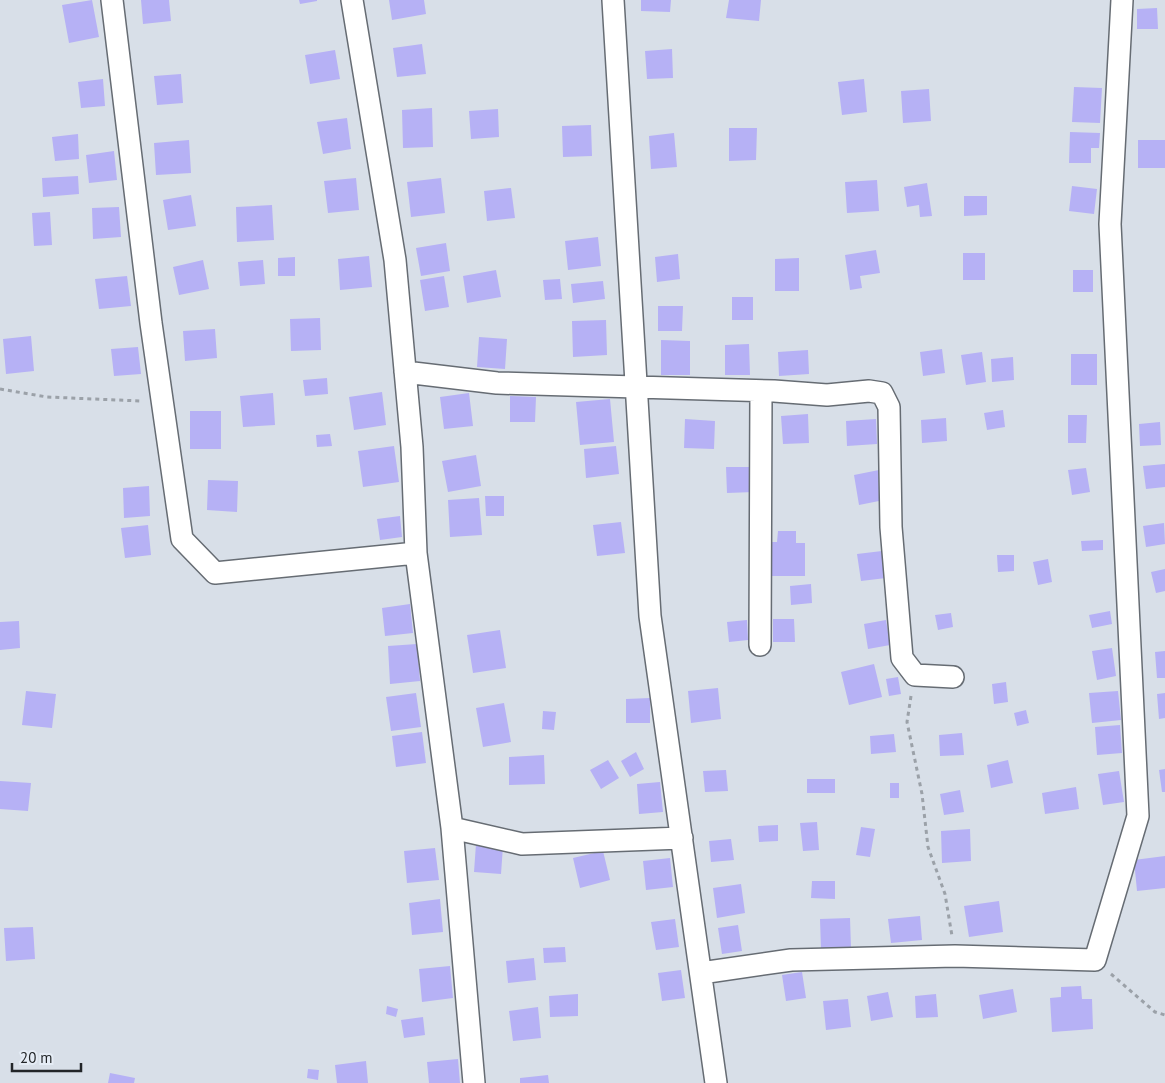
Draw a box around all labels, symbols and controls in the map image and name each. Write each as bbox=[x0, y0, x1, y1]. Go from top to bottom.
scale bar bbox=[12, 1040, 81, 1072]
text: 20 m bbox=[20, 1048, 53, 1067]

